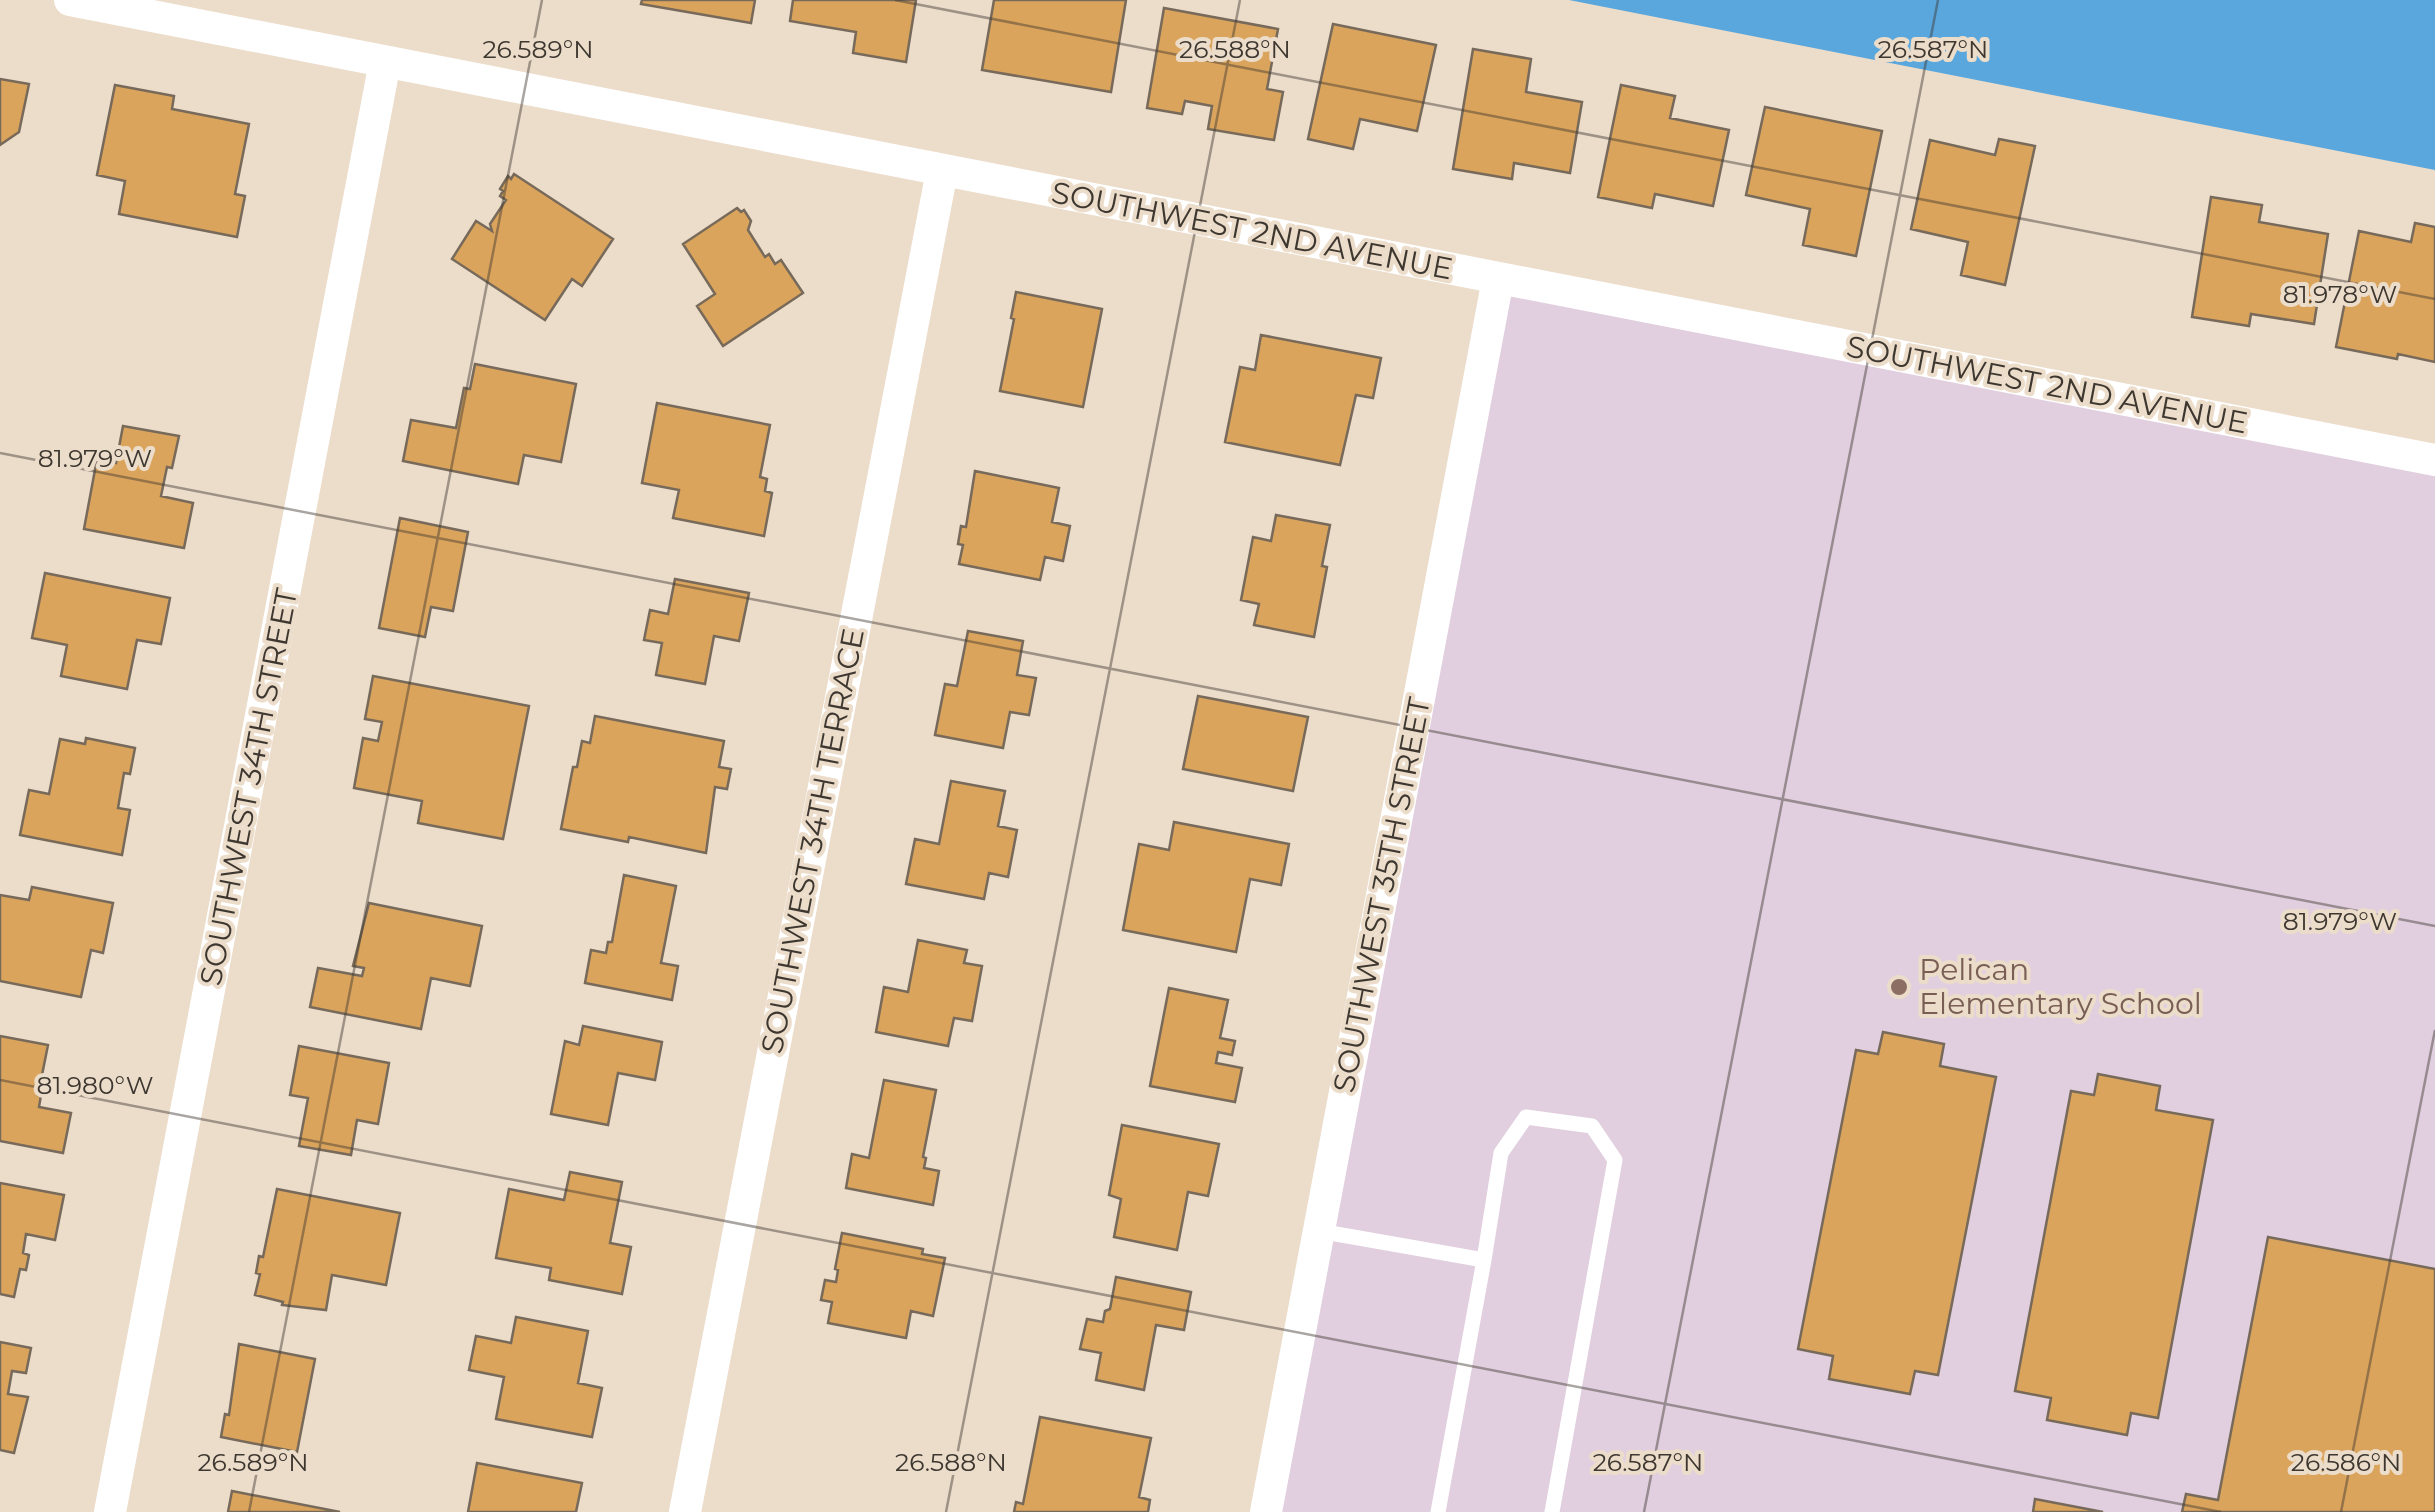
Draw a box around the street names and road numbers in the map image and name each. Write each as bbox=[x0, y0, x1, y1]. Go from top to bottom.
street label: SOUTHWEST 2ND AVENUE bbox=[1049, 173, 1456, 288]
street label: SOUTHWEST 2ND AVENUE bbox=[1844, 327, 2251, 442]
street label: SOUTHWEST 34TH STREET bbox=[192, 585, 305, 988]
street label: SOUTHWEST 34TH TERRACE bbox=[753, 625, 872, 1057]
street label: SOUTHWEST 35TH STREET bbox=[1325, 694, 1438, 1095]

